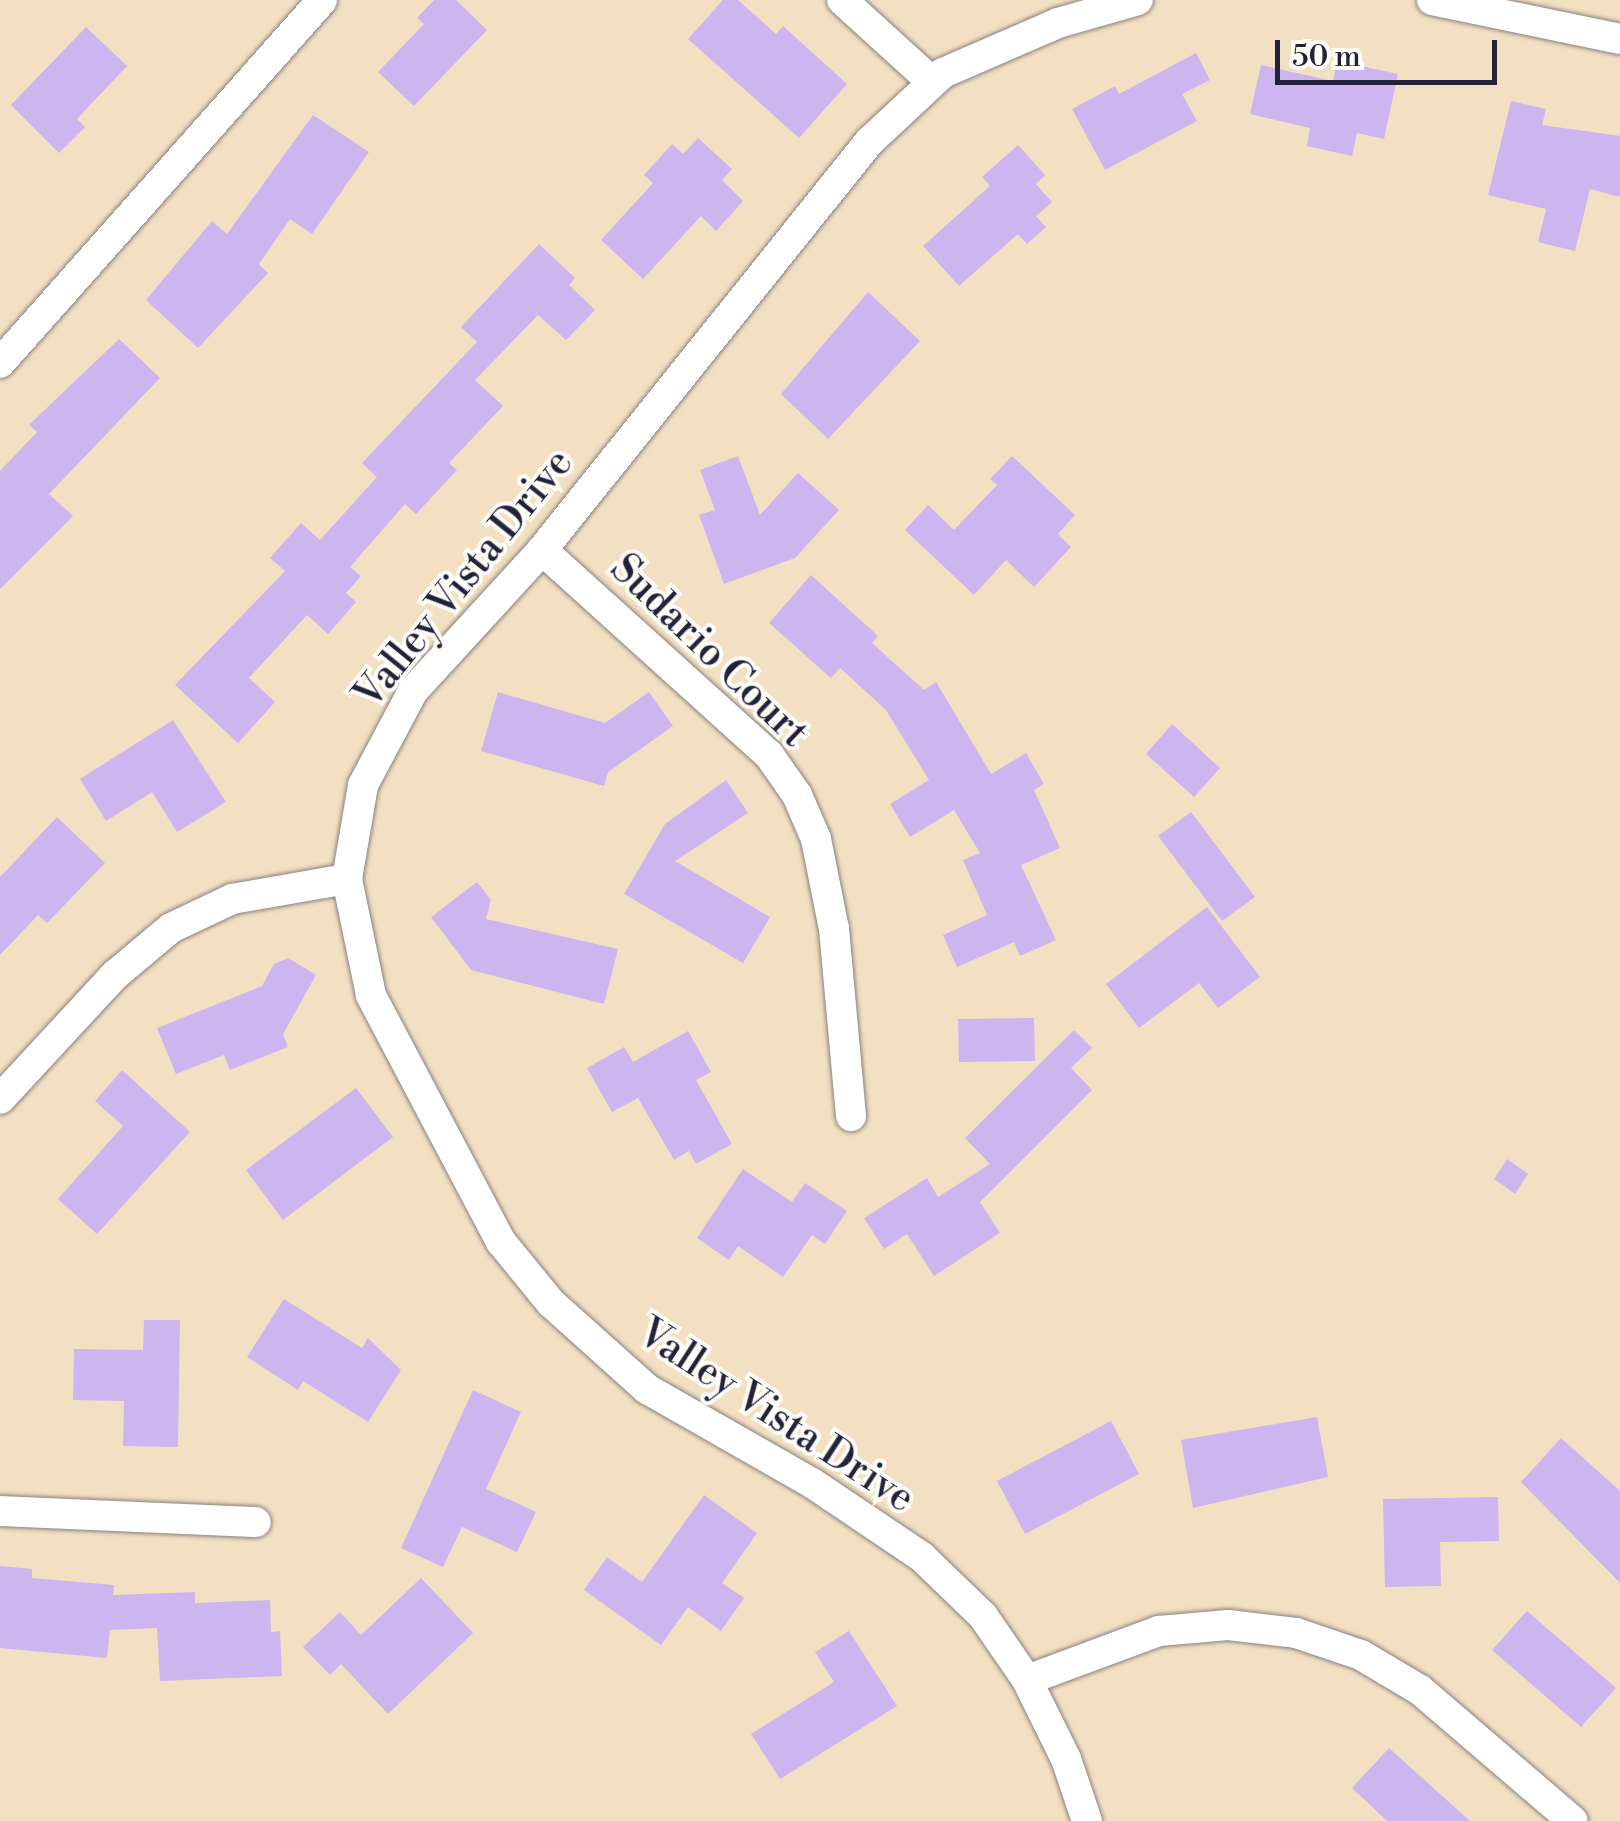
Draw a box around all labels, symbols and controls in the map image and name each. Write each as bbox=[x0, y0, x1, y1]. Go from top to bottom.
scale bar bbox=[1280, 20, 1502, 82]
text: 50 m bbox=[1292, 38, 1361, 76]
street label: Valley Vista Drive bbox=[345, 440, 583, 718]
street label: Sudario Court bbox=[600, 545, 818, 757]
street label: Valley Vista Drive bbox=[629, 1309, 923, 1523]

